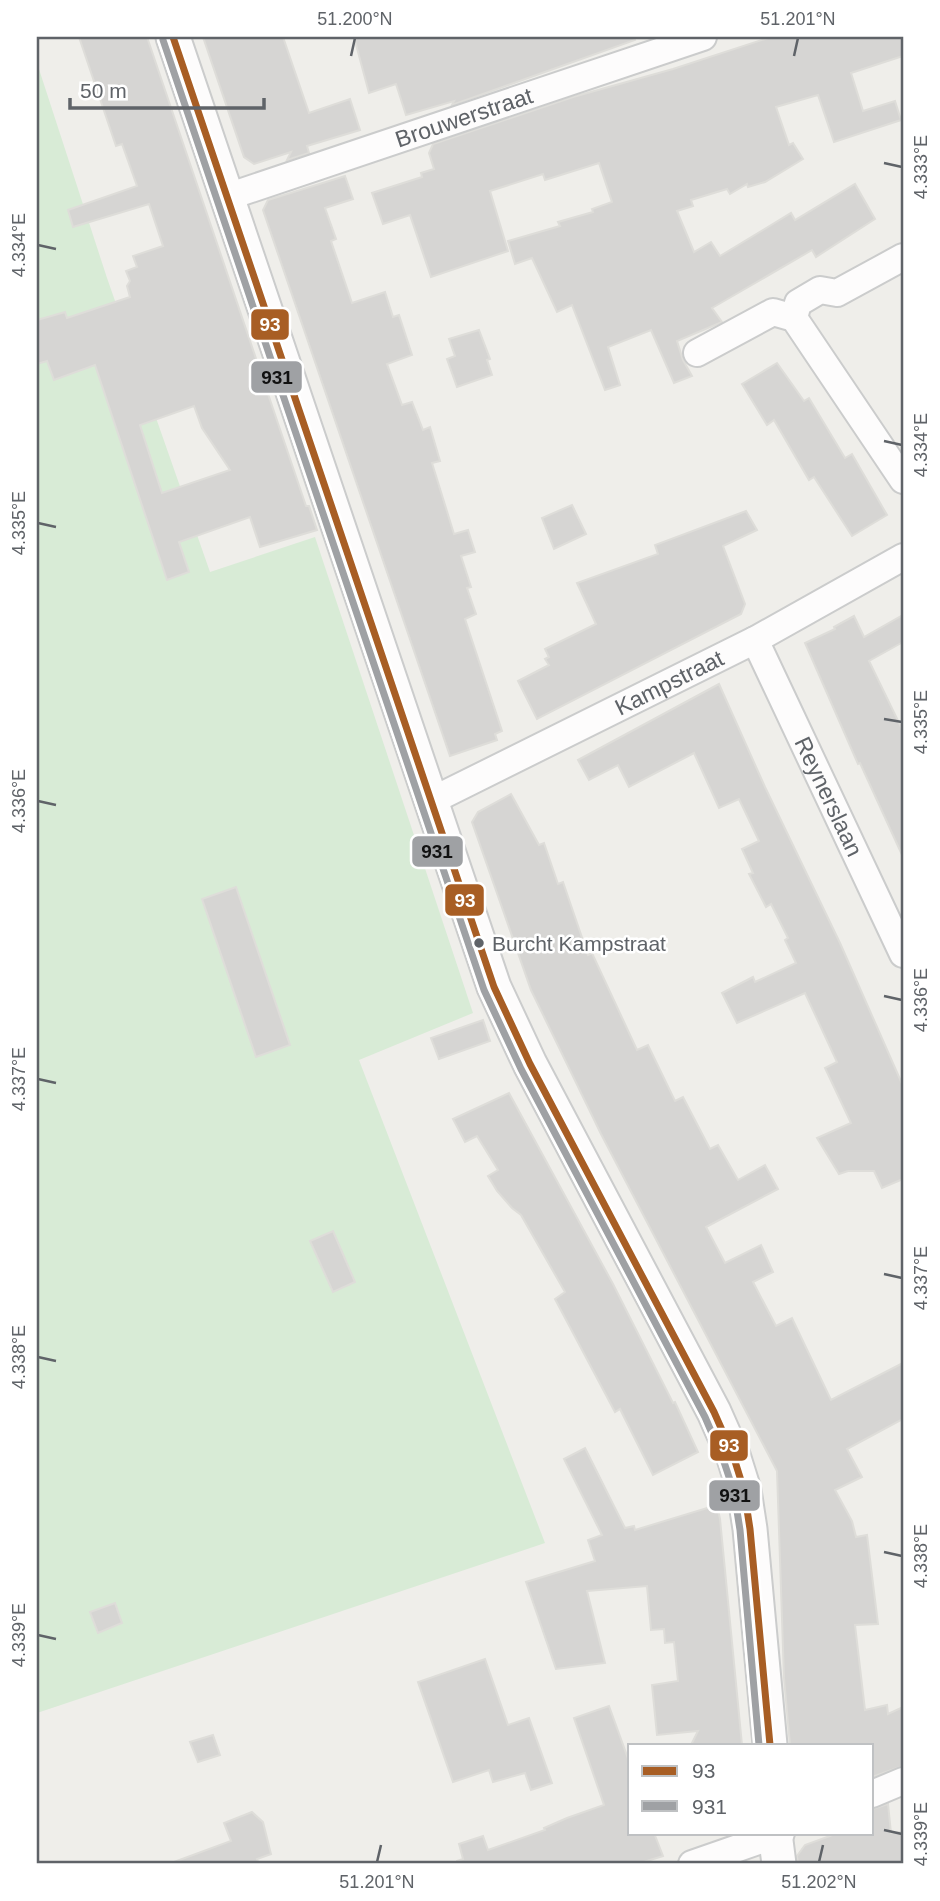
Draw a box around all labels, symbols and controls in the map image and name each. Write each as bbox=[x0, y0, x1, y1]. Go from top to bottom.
text: 51.200°N bbox=[317, 9, 393, 29]
text: 51.201°N bbox=[760, 9, 836, 29]
scale bar bbox=[70, 66, 264, 110]
text: 50 m bbox=[80, 79, 127, 102]
street label: Brouwerstraat bbox=[392, 82, 537, 152]
text: 4.333°E bbox=[911, 135, 931, 199]
text: 4.334°E bbox=[9, 213, 29, 277]
line badge: 93 bbox=[250, 308, 290, 341]
text: 93 bbox=[259, 314, 281, 335]
line badge: 931 bbox=[250, 360, 303, 394]
text: 931 bbox=[261, 367, 293, 388]
text: 4.334°E bbox=[911, 413, 931, 477]
text: 4.335°E bbox=[9, 491, 29, 555]
street label: Kampstraat bbox=[611, 645, 728, 720]
text: 4.335°E bbox=[911, 690, 931, 754]
street label: Reynerslaan bbox=[789, 733, 868, 860]
text: 4.336°E bbox=[9, 769, 29, 833]
line badge: 931 bbox=[411, 835, 464, 868]
text: 931 bbox=[421, 841, 453, 862]
line badge: 93 bbox=[444, 883, 485, 917]
text: 93 bbox=[454, 890, 476, 911]
place label: Burcht Kampstraat bbox=[492, 932, 666, 955]
marker: Burcht Kampstraat bbox=[472, 936, 486, 950]
text: 4.336°E bbox=[911, 968, 931, 1032]
text: 4.337°E bbox=[9, 1047, 29, 1111]
text: 4.337°E bbox=[911, 1246, 931, 1310]
text: 4.338°E bbox=[9, 1325, 29, 1389]
line badge: 93 bbox=[709, 1429, 749, 1462]
text: 93 bbox=[718, 1435, 740, 1456]
line badge: 931 bbox=[708, 1479, 761, 1512]
text: 931 bbox=[719, 1485, 751, 1506]
text: 4.338°E bbox=[911, 1524, 931, 1588]
text: 4.339°E bbox=[9, 1603, 29, 1667]
legend bbox=[628, 1744, 874, 1834]
text: 93 bbox=[692, 1759, 715, 1782]
text: 931 bbox=[692, 1795, 727, 1818]
text: 4.339°E bbox=[911, 1802, 931, 1866]
text: 51.201°N bbox=[339, 1872, 415, 1892]
text: 51.202°N bbox=[781, 1872, 857, 1892]

